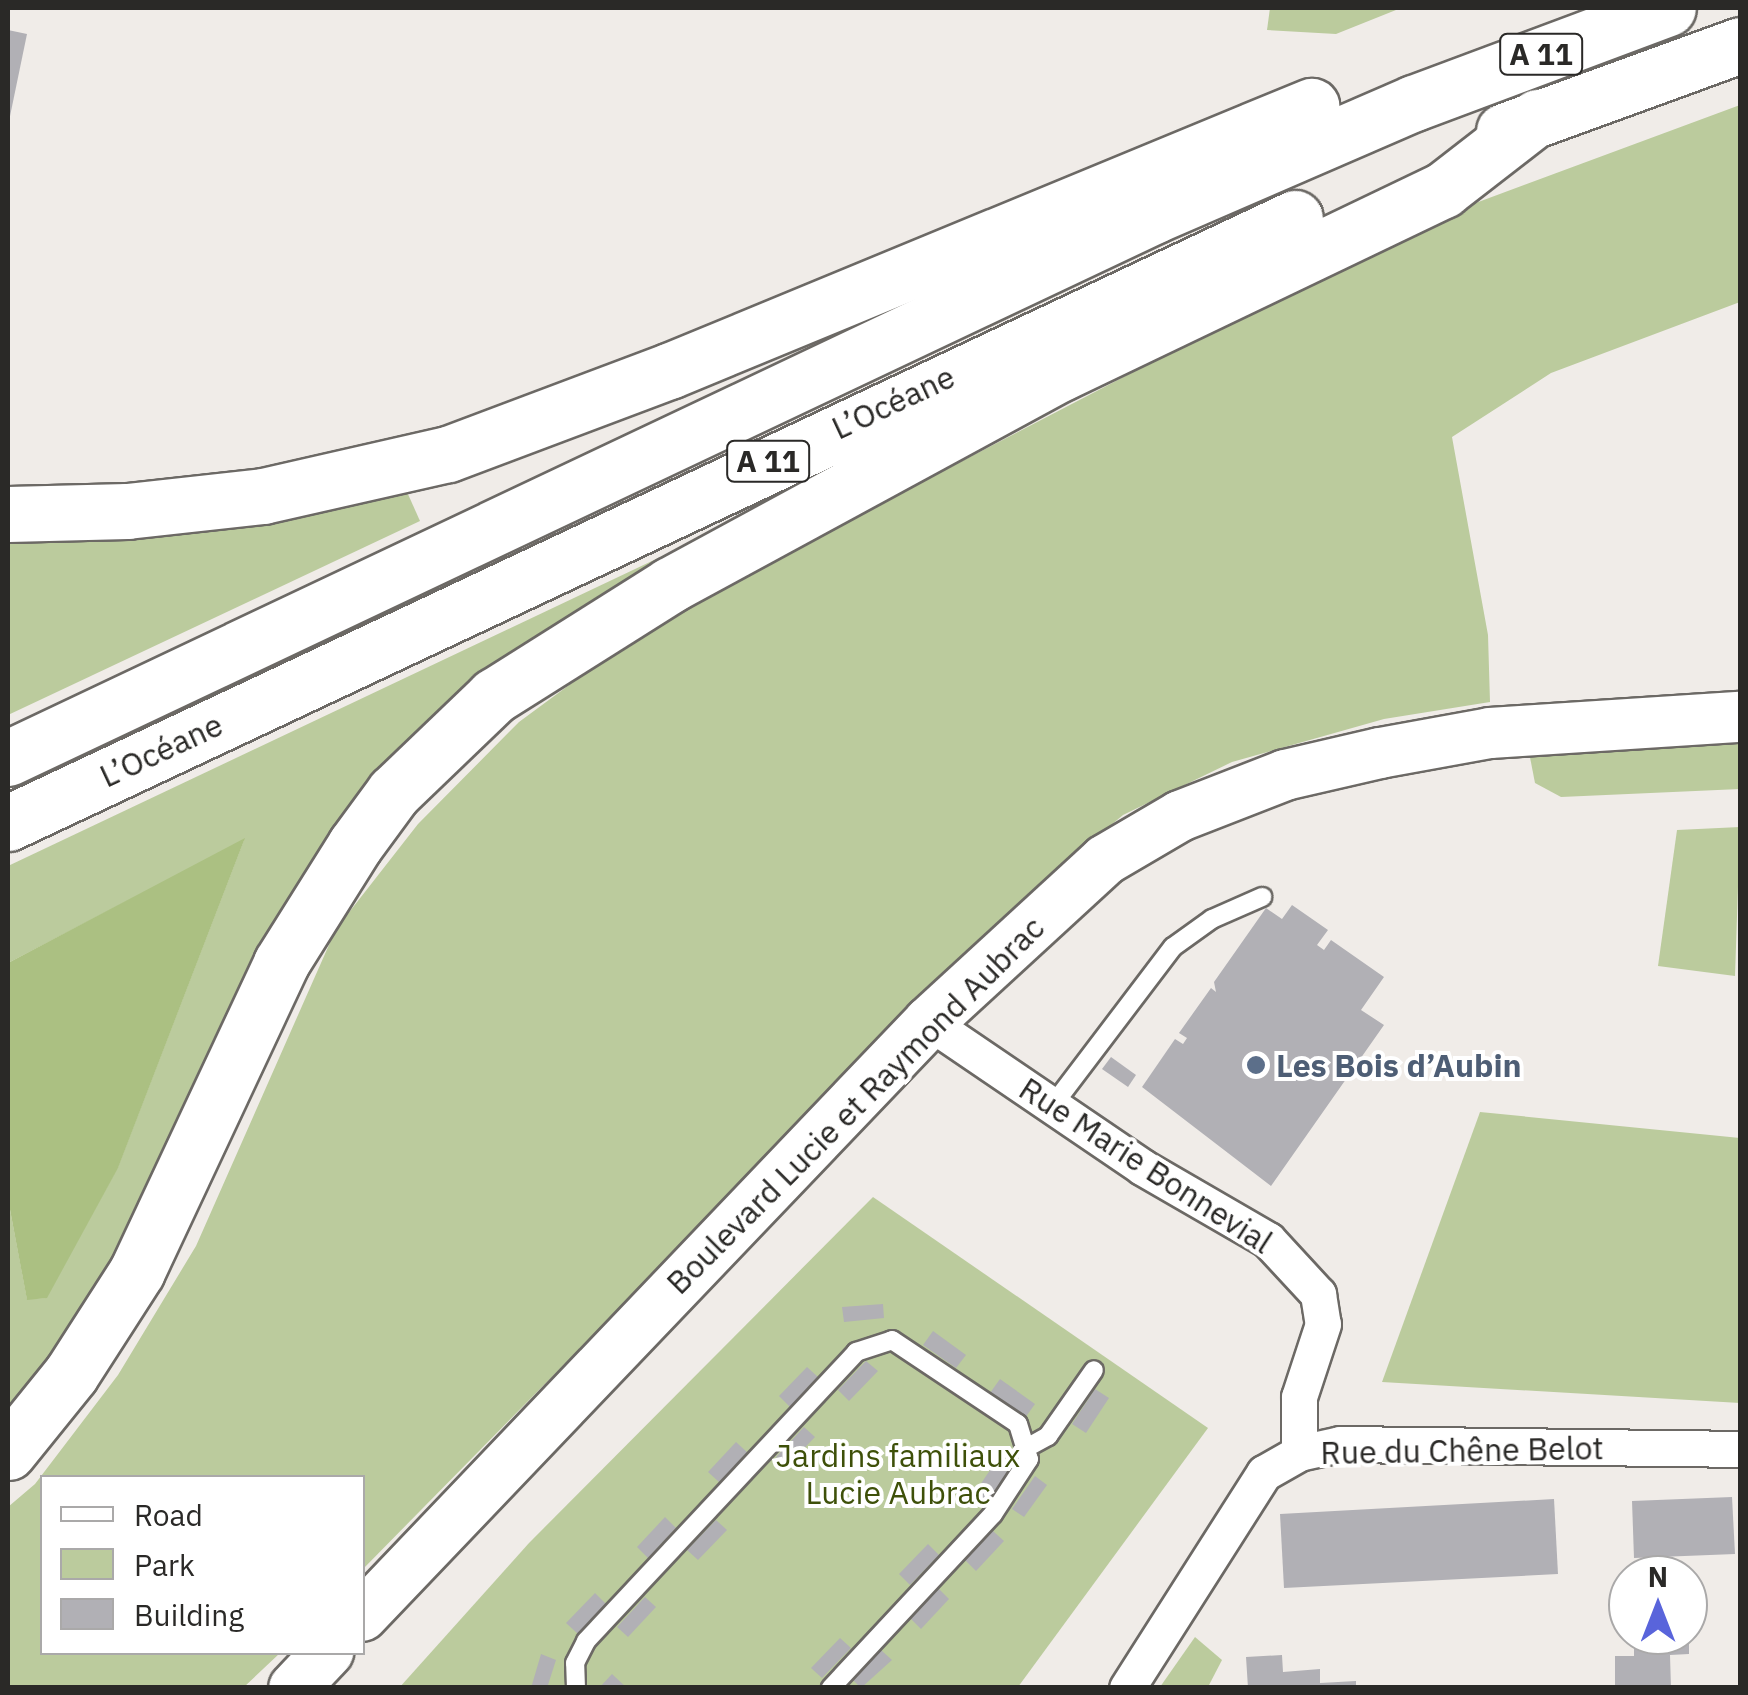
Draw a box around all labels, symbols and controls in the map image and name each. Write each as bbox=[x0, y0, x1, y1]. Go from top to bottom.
road number: A 11 bbox=[1498, 29, 1584, 79]
street label: L’Océane bbox=[826, 357, 960, 447]
road number: A 11 bbox=[726, 436, 810, 486]
street label: L’Océane bbox=[94, 705, 228, 795]
street label: Boulevard Lucie et Raymond Aubrac bbox=[658, 908, 1052, 1302]
place label: Les Bois d’Aubin bbox=[1276, 1046, 1522, 1084]
marker: Les Bois d’Aubin bbox=[1245, 1054, 1267, 1076]
street label: Rue Marie Bonnevial bbox=[1012, 1069, 1280, 1261]
street label: Rue du Chêne Belot bbox=[1320, 1428, 1604, 1472]
park label: Jardins familiaux Lucie Aubrac bbox=[776, 1437, 1020, 1512]
legend bbox=[40, 1475, 365, 1655]
text: Road bbox=[134, 1495, 203, 1534]
text: Park bbox=[134, 1545, 195, 1584]
north arrow bbox=[1608, 1555, 1708, 1655]
text: N bbox=[1648, 1558, 1668, 1595]
text: Building bbox=[134, 1595, 244, 1634]

